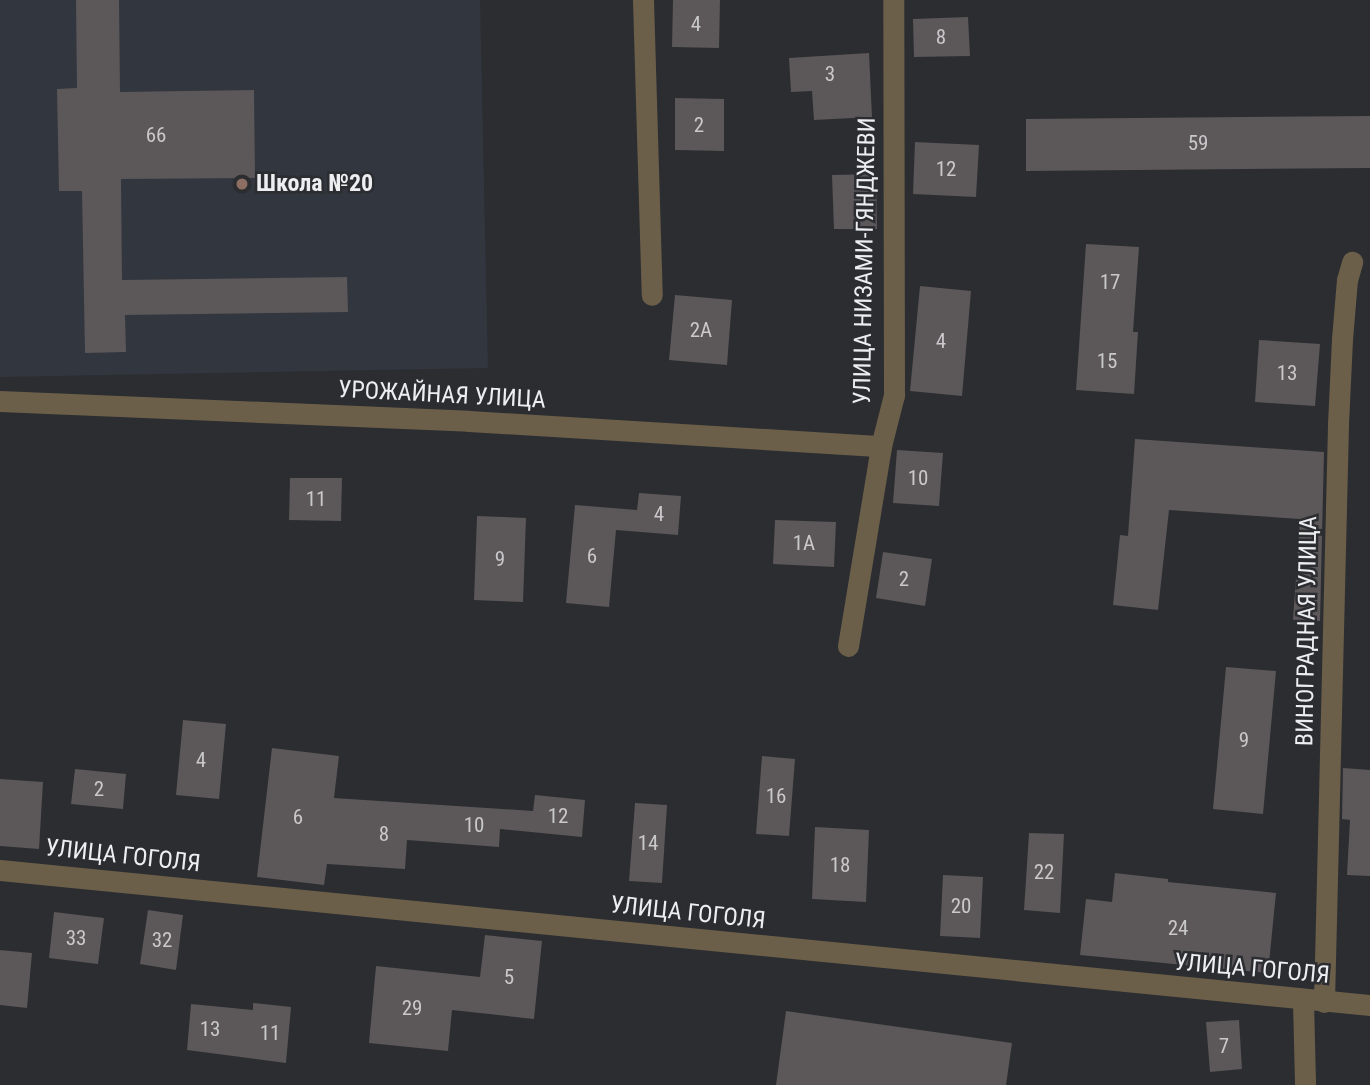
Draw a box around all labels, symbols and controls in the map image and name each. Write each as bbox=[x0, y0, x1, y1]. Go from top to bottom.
house number: 4 bbox=[691, 11, 701, 37]
house number: 8 bbox=[936, 24, 946, 50]
house number: 3 bbox=[825, 61, 835, 87]
house number: 2 bbox=[694, 112, 704, 138]
street label: УЛИЦА НИЗАМИ-ГЯНДЖЕВИ bbox=[848, 117, 882, 405]
house number: 66 bbox=[146, 122, 166, 148]
house number: 59 bbox=[1188, 130, 1208, 156]
house number: 12 bbox=[936, 156, 956, 182]
place label: Школа №20 bbox=[256, 170, 373, 198]
marker: Школа №20 bbox=[234, 176, 250, 192]
house number: 17 bbox=[1100, 269, 1120, 295]
house number: 2А bbox=[690, 317, 712, 343]
house number: 4 bbox=[936, 328, 946, 354]
house number: 15 bbox=[1097, 348, 1117, 374]
house number: 13 bbox=[1277, 360, 1297, 386]
street label: УРОЖАЙНАЯ УЛИЦА bbox=[337, 375, 547, 415]
house number: 10 bbox=[908, 465, 928, 491]
house number: 11 bbox=[306, 486, 326, 512]
house number: 4 bbox=[654, 501, 664, 527]
street label: ВИНОГРАДНАЯ УЛИЦА bbox=[1291, 516, 1323, 746]
house number: 1А bbox=[793, 530, 815, 556]
house number: 6 bbox=[587, 543, 597, 569]
house number: 9 bbox=[495, 546, 505, 572]
house number: 2 bbox=[899, 566, 909, 592]
house number: 9 bbox=[1239, 727, 1249, 753]
house number: 4 bbox=[196, 747, 206, 773]
house number: 2 bbox=[94, 776, 104, 802]
house number: 16 bbox=[766, 783, 786, 809]
house number: 12 bbox=[548, 803, 568, 829]
house number: 6 bbox=[293, 804, 303, 830]
house number: 10 bbox=[464, 812, 484, 838]
house number: 8 bbox=[379, 821, 389, 847]
house number: 14 bbox=[638, 830, 658, 856]
street label: УЛИЦА ГОГОЛЯ bbox=[44, 834, 202, 878]
house number: 18 bbox=[830, 852, 850, 878]
house number: 22 bbox=[1034, 859, 1054, 885]
street label: УЛИЦА ГОГОЛЯ bbox=[609, 891, 767, 935]
house number: 20 bbox=[951, 893, 971, 919]
house number: 24 bbox=[1168, 915, 1188, 941]
house number: 33 bbox=[66, 925, 86, 951]
house number: 32 bbox=[152, 927, 172, 953]
street label: УЛИЦА ГОГОЛЯ bbox=[1173, 948, 1331, 990]
house number: 5 bbox=[504, 964, 514, 990]
house number: 29 bbox=[402, 995, 422, 1021]
house number: 13 bbox=[200, 1016, 220, 1042]
house number: 11 bbox=[260, 1020, 280, 1046]
house number: 7 bbox=[1219, 1033, 1229, 1059]

